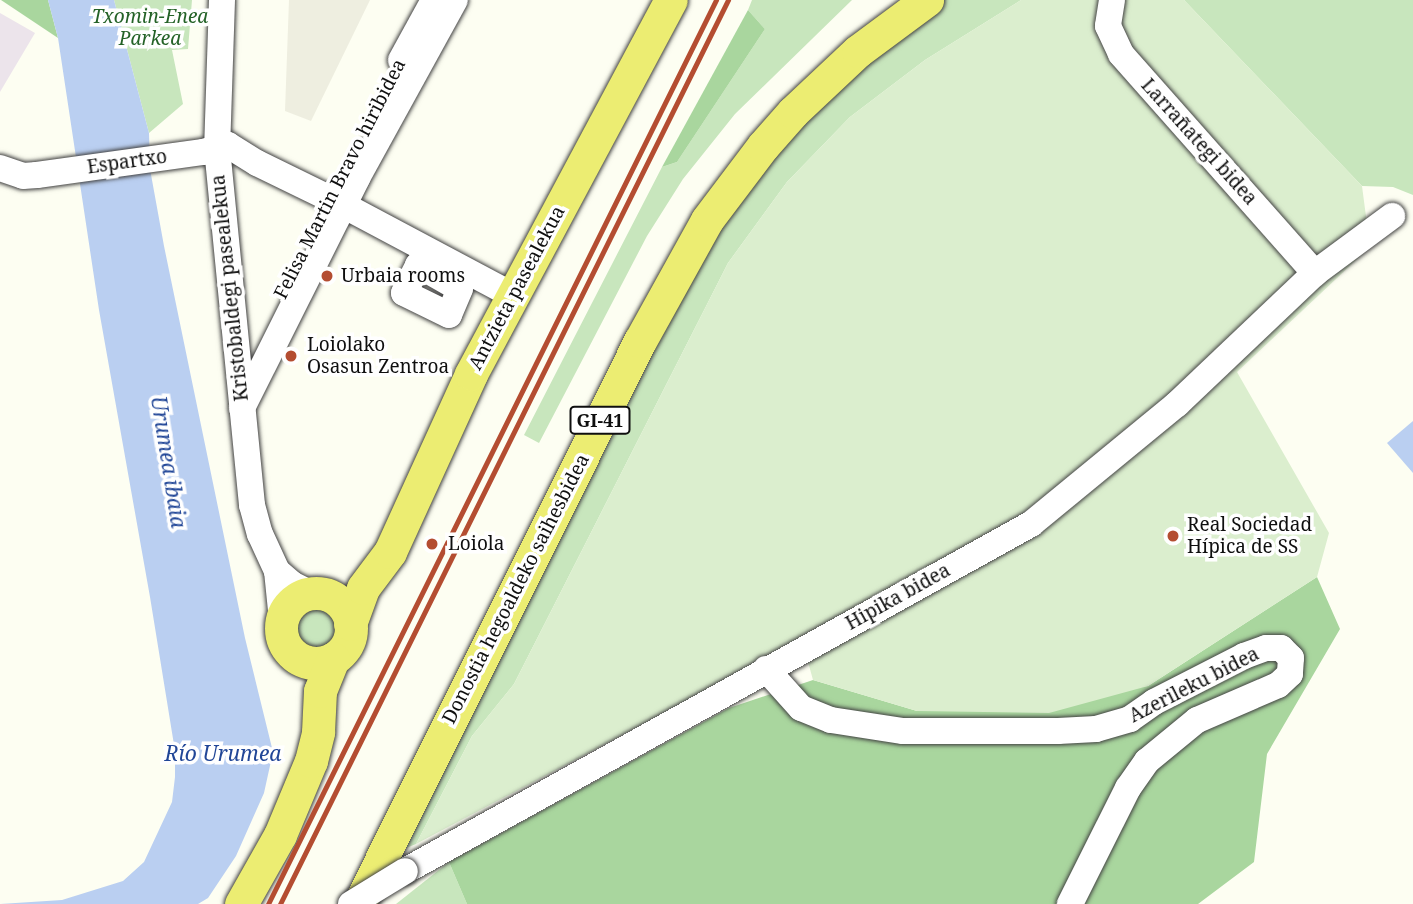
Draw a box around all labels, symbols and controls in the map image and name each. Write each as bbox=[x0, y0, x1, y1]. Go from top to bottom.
park label: Txomin-Enea Parkea bbox=[92, 6, 208, 50]
street label: Felisa Martin Bravo hiribidea bbox=[269, 55, 411, 303]
street label: Larrañategi bidea bbox=[1136, 74, 1262, 210]
street label: Espartxo bbox=[86, 145, 168, 179]
street label: Kristobaldegi pasealekua bbox=[207, 174, 253, 402]
street label: Antzieta pasealekua bbox=[464, 202, 570, 374]
place label: Urbaia rooms bbox=[341, 265, 465, 287]
marker: Urbaia rooms bbox=[319, 268, 335, 284]
place label: Loiolako Osasun Zentroa bbox=[307, 334, 449, 378]
marker: Loiolako Osasun Zentroa bbox=[281, 346, 301, 366]
water label: Urumea ibaia bbox=[146, 394, 192, 530]
road number: GI-41 bbox=[568, 406, 632, 434]
street label: Donostia hegoaldeko saihesbidea bbox=[438, 450, 594, 728]
place label: Real Sociedad Hípica de SS bbox=[1187, 514, 1312, 558]
marker: Real Sociedad Hípica de SS bbox=[1165, 528, 1181, 544]
place label: Loiola bbox=[448, 533, 504, 555]
marker: Loiola bbox=[422, 534, 442, 554]
street label: Hipika bidea bbox=[842, 559, 954, 635]
street label: Azerileku bidea bbox=[1125, 642, 1263, 728]
water label: Río Urumea bbox=[165, 740, 281, 766]

